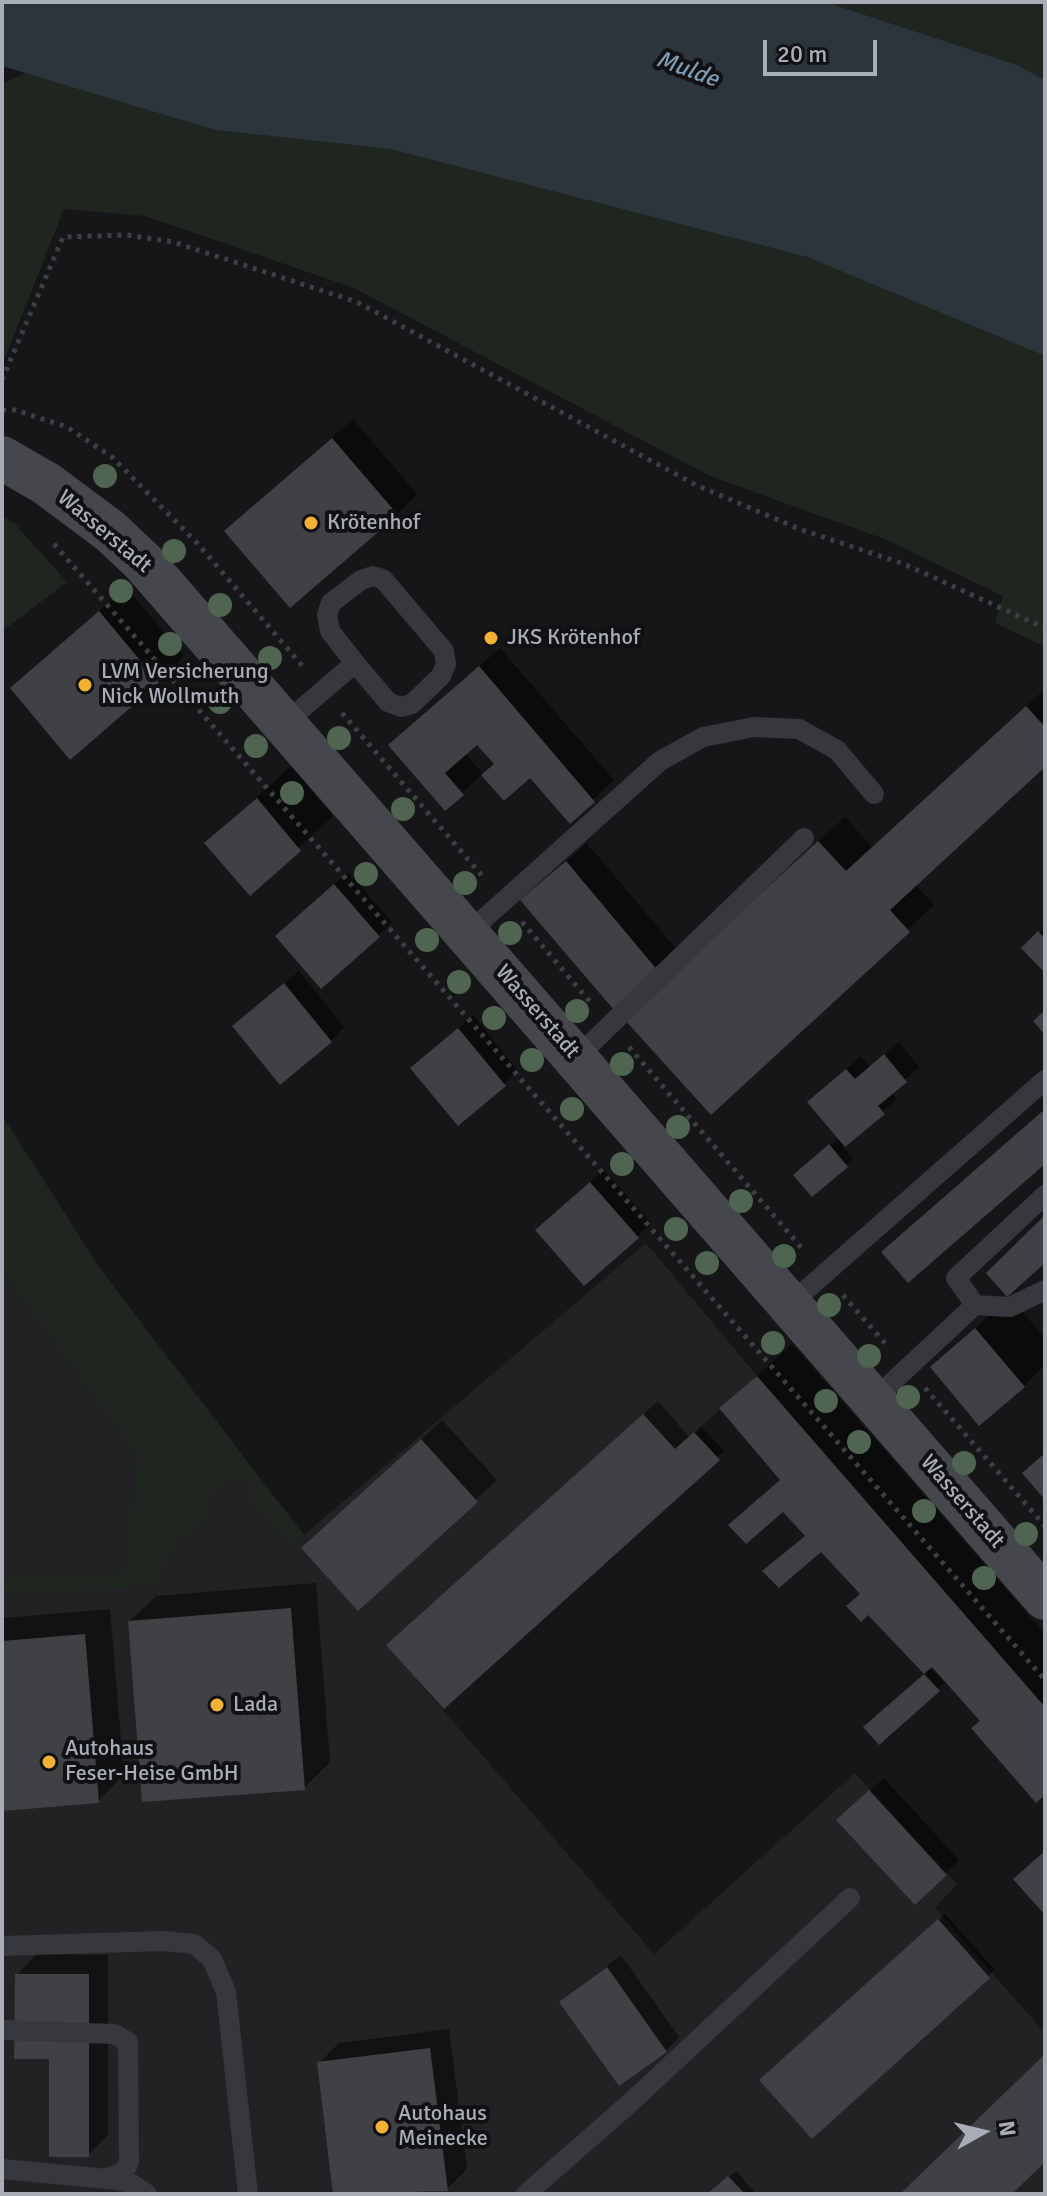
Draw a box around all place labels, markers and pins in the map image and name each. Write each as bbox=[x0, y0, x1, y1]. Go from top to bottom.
place label: Krötenhof bbox=[327, 510, 420, 536]
marker: Krötenhof bbox=[302, 514, 320, 532]
place label: JKS Krötenhof bbox=[507, 625, 640, 651]
marker: JKS Krötenhof bbox=[482, 629, 500, 647]
place label: LVM Versicherung Nick Wollmuth bbox=[101, 659, 269, 710]
marker: LVM Versicherung Nick Wollmuth bbox=[76, 676, 94, 694]
place label: Lada bbox=[233, 1692, 278, 1718]
marker: Lada bbox=[208, 1696, 226, 1714]
place label: Autohaus Feser-Heise GmbH bbox=[65, 1736, 239, 1788]
marker: Autohaus Feser-Heise GmbH bbox=[40, 1753, 58, 1771]
place label: Autohaus Meinecke bbox=[398, 2101, 488, 2152]
marker: Autohaus Meinecke bbox=[373, 2118, 391, 2136]

